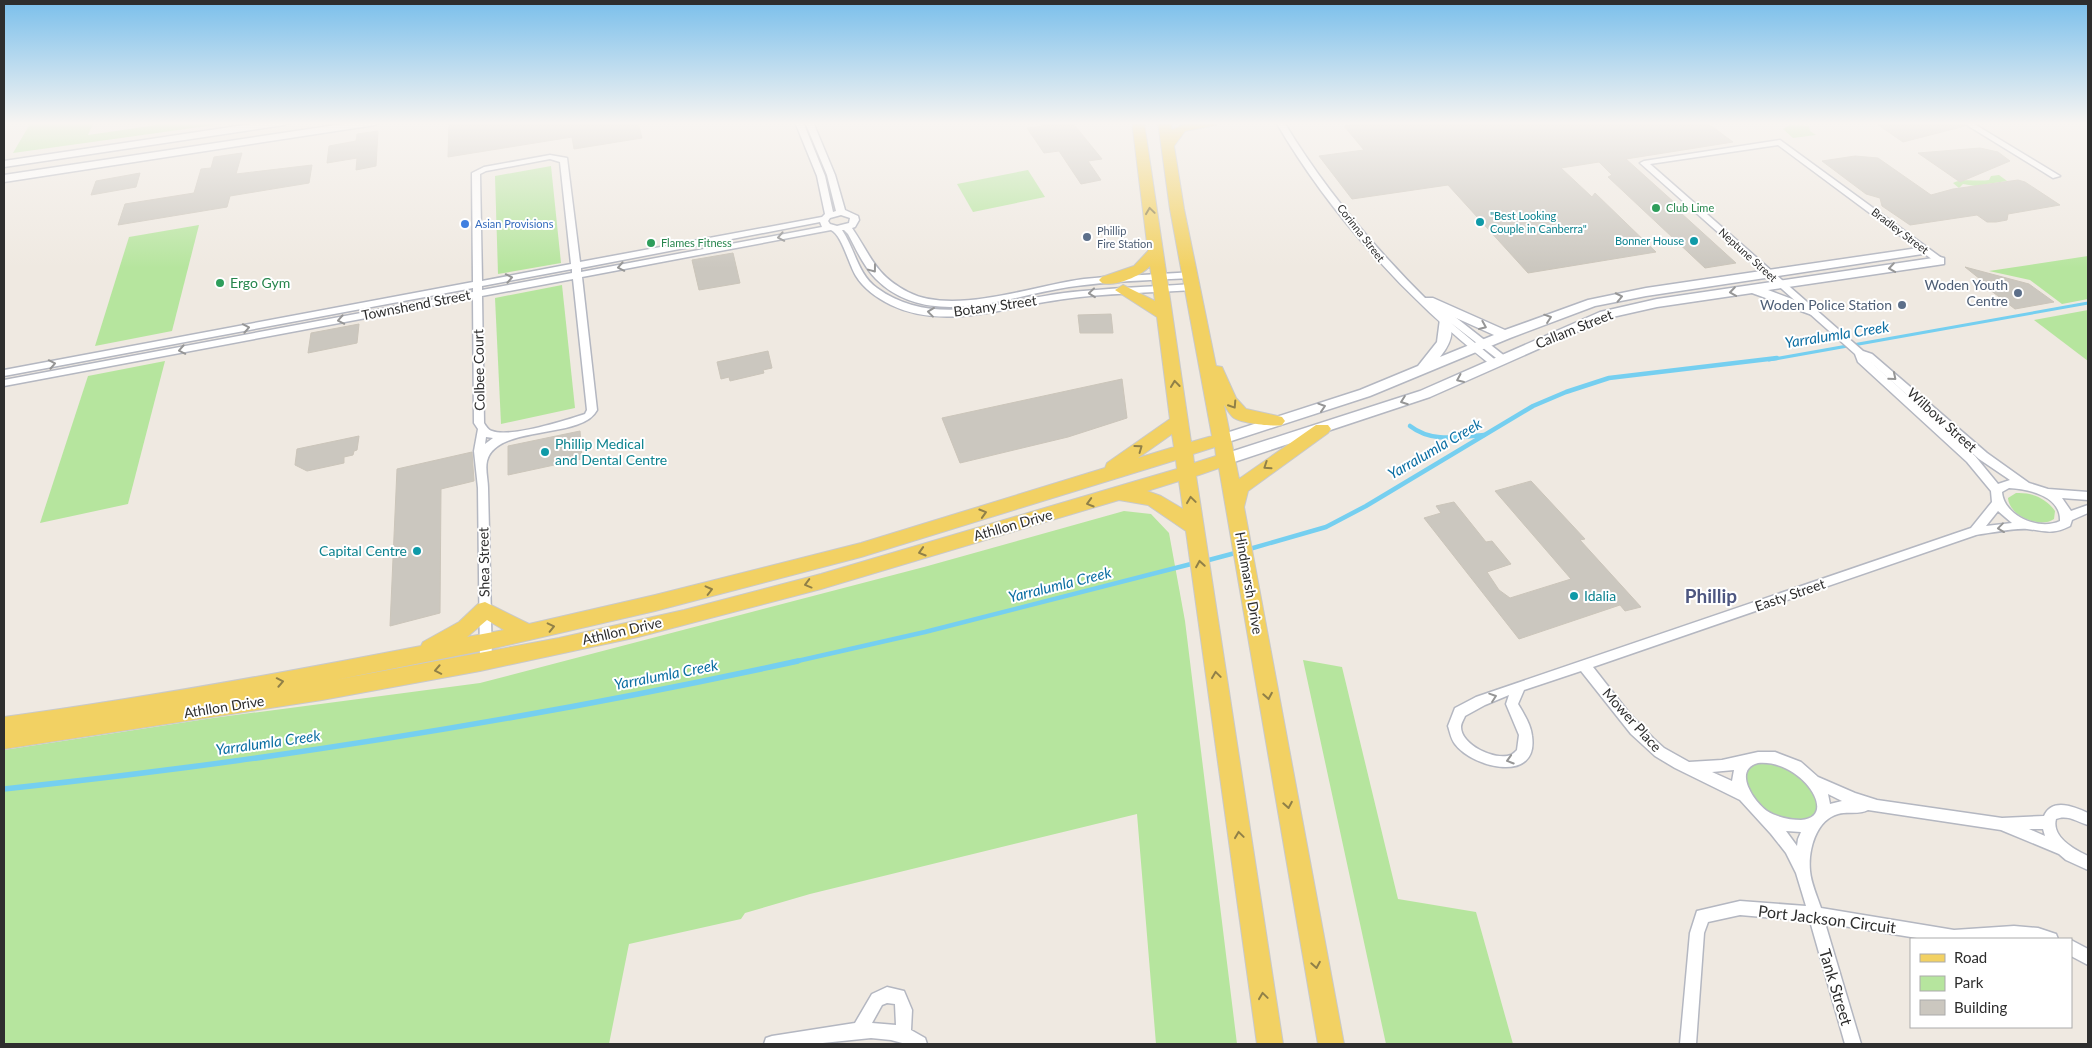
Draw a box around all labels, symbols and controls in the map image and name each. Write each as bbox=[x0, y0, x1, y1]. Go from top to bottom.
street label: Corinna Street bbox=[1335, 201, 1388, 264]
place label: Club Lime bbox=[1666, 201, 1714, 214]
marker: Club Lime bbox=[1650, 202, 1662, 214]
street label: Bradley Street bbox=[1869, 205, 1931, 256]
one-way arrow bbox=[1145, 207, 1156, 215]
place label: "Best Looking Couple in Canberra" bbox=[1490, 209, 1587, 235]
marker: "Best Looking Couple in Canberra" bbox=[1474, 216, 1486, 228]
place label: Asian Provisions bbox=[475, 217, 554, 230]
marker: Asian Provisions bbox=[459, 218, 471, 230]
place label: Phillip Fire Station bbox=[1097, 224, 1152, 250]
street label: Neptune Street bbox=[1717, 225, 1780, 284]
one-way arrow bbox=[777, 231, 786, 241]
marker: Phillip Fire Station bbox=[1081, 231, 1093, 243]
place label: Bonner House bbox=[1615, 234, 1684, 247]
marker: Bonner House bbox=[1688, 235, 1700, 247]
place label: Flames Fitness bbox=[661, 236, 732, 249]
marker: Flames Fitness bbox=[645, 237, 657, 249]
one-way arrow bbox=[617, 261, 626, 271]
one-way arrow bbox=[867, 263, 875, 272]
one-way arrow bbox=[1887, 263, 1896, 273]
place label: Ergo Gym bbox=[230, 274, 290, 291]
one-way arrow bbox=[504, 274, 513, 284]
place label: Woden Youth Centre bbox=[1924, 276, 2008, 309]
marker: Ergo Gym bbox=[214, 277, 226, 289]
street label: Townshend Street bbox=[360, 286, 472, 323]
one-way arrow bbox=[1729, 286, 1738, 296]
one-way arrow bbox=[1088, 287, 1096, 298]
marker: Woden Youth Centre bbox=[2012, 287, 2024, 299]
street label: Botany Street bbox=[952, 291, 1038, 320]
one-way arrow bbox=[1614, 292, 1623, 303]
place label: Woden Police Station bbox=[1760, 296, 1892, 313]
marker: Woden Police Station bbox=[1896, 299, 1908, 311]
street label: Callam Street bbox=[1533, 305, 1615, 352]
one-way arrow bbox=[927, 307, 935, 318]
one-way arrow bbox=[337, 314, 346, 324]
one-way arrow bbox=[1544, 314, 1552, 324]
water label: Yarralumla Creek bbox=[1783, 317, 1891, 351]
one-way arrow bbox=[1478, 319, 1487, 330]
one-way arrow bbox=[241, 323, 250, 333]
street label: Colbee Court bbox=[469, 329, 488, 411]
one-way arrow bbox=[177, 344, 186, 354]
one-way arrow bbox=[47, 359, 56, 370]
one-way arrow bbox=[1888, 372, 1897, 381]
one-way arrow bbox=[1456, 373, 1465, 384]
one-way arrow bbox=[1169, 380, 1180, 388]
street label: Wilbow Street bbox=[1904, 384, 1981, 455]
one-way arrow bbox=[1400, 395, 1409, 405]
one-way arrow bbox=[1227, 399, 1236, 408]
one-way arrow bbox=[1317, 402, 1326, 412]
water label: Yarralumla Creek bbox=[1384, 414, 1485, 482]
place label: Phillip Medical and Dental Centre bbox=[555, 435, 667, 468]
one-way arrow bbox=[1133, 445, 1143, 454]
marker: Phillip Medical and Dental Centre bbox=[539, 446, 551, 458]
one-way arrow bbox=[1263, 460, 1273, 469]
one-way arrow bbox=[1186, 496, 1196, 504]
one-way arrow bbox=[1086, 497, 1095, 508]
street label: Athllon Drive bbox=[971, 505, 1054, 544]
one-way arrow bbox=[978, 508, 987, 518]
one-way arrow bbox=[1997, 522, 2005, 533]
street label: Shea Street bbox=[474, 527, 493, 597]
street label: Hindmarsh Drive bbox=[1232, 530, 1267, 636]
place label: Capital Centre bbox=[319, 542, 407, 559]
marker: Capital Centre bbox=[411, 545, 423, 557]
one-way arrow bbox=[919, 547, 927, 557]
one-way arrow bbox=[1196, 559, 1206, 568]
water label: Yarralumla Creek bbox=[1006, 562, 1114, 606]
street label: Easty Street bbox=[1752, 575, 1827, 615]
one-way arrow bbox=[804, 579, 812, 589]
district label: Phillip bbox=[1685, 584, 1737, 607]
one-way arrow bbox=[705, 585, 714, 596]
place label: Idalia bbox=[1584, 587, 1616, 604]
marker: Idalia bbox=[1568, 590, 1580, 602]
street label: Athllon Drive bbox=[580, 613, 663, 648]
one-way arrow bbox=[546, 622, 555, 633]
water label: Yarralumla Creek bbox=[612, 655, 720, 693]
one-way arrow bbox=[434, 665, 442, 675]
one-way arrow bbox=[1211, 670, 1221, 679]
one-way arrow bbox=[276, 678, 285, 688]
street label: Mower Place bbox=[1599, 684, 1665, 755]
one-way arrow bbox=[1263, 691, 1273, 700]
street label: Athllon Drive bbox=[182, 692, 265, 721]
one-way arrow bbox=[1488, 693, 1497, 703]
water label: Yarralumla Creek bbox=[214, 726, 322, 758]
one-way arrow bbox=[1506, 754, 1515, 764]
one-way arrow bbox=[1282, 800, 1292, 809]
one-way arrow bbox=[1235, 831, 1245, 840]
street label: Port Jackson Circuit bbox=[1757, 901, 1897, 936]
legend bbox=[1910, 938, 2072, 1028]
street label: Tank Street bbox=[1816, 946, 1857, 1028]
text: Road bbox=[1954, 948, 1987, 966]
one-way arrow bbox=[1311, 960, 1321, 969]
text: Park bbox=[1954, 973, 1984, 991]
one-way arrow bbox=[1258, 992, 1269, 1000]
text: Building bbox=[1954, 998, 2007, 1016]

